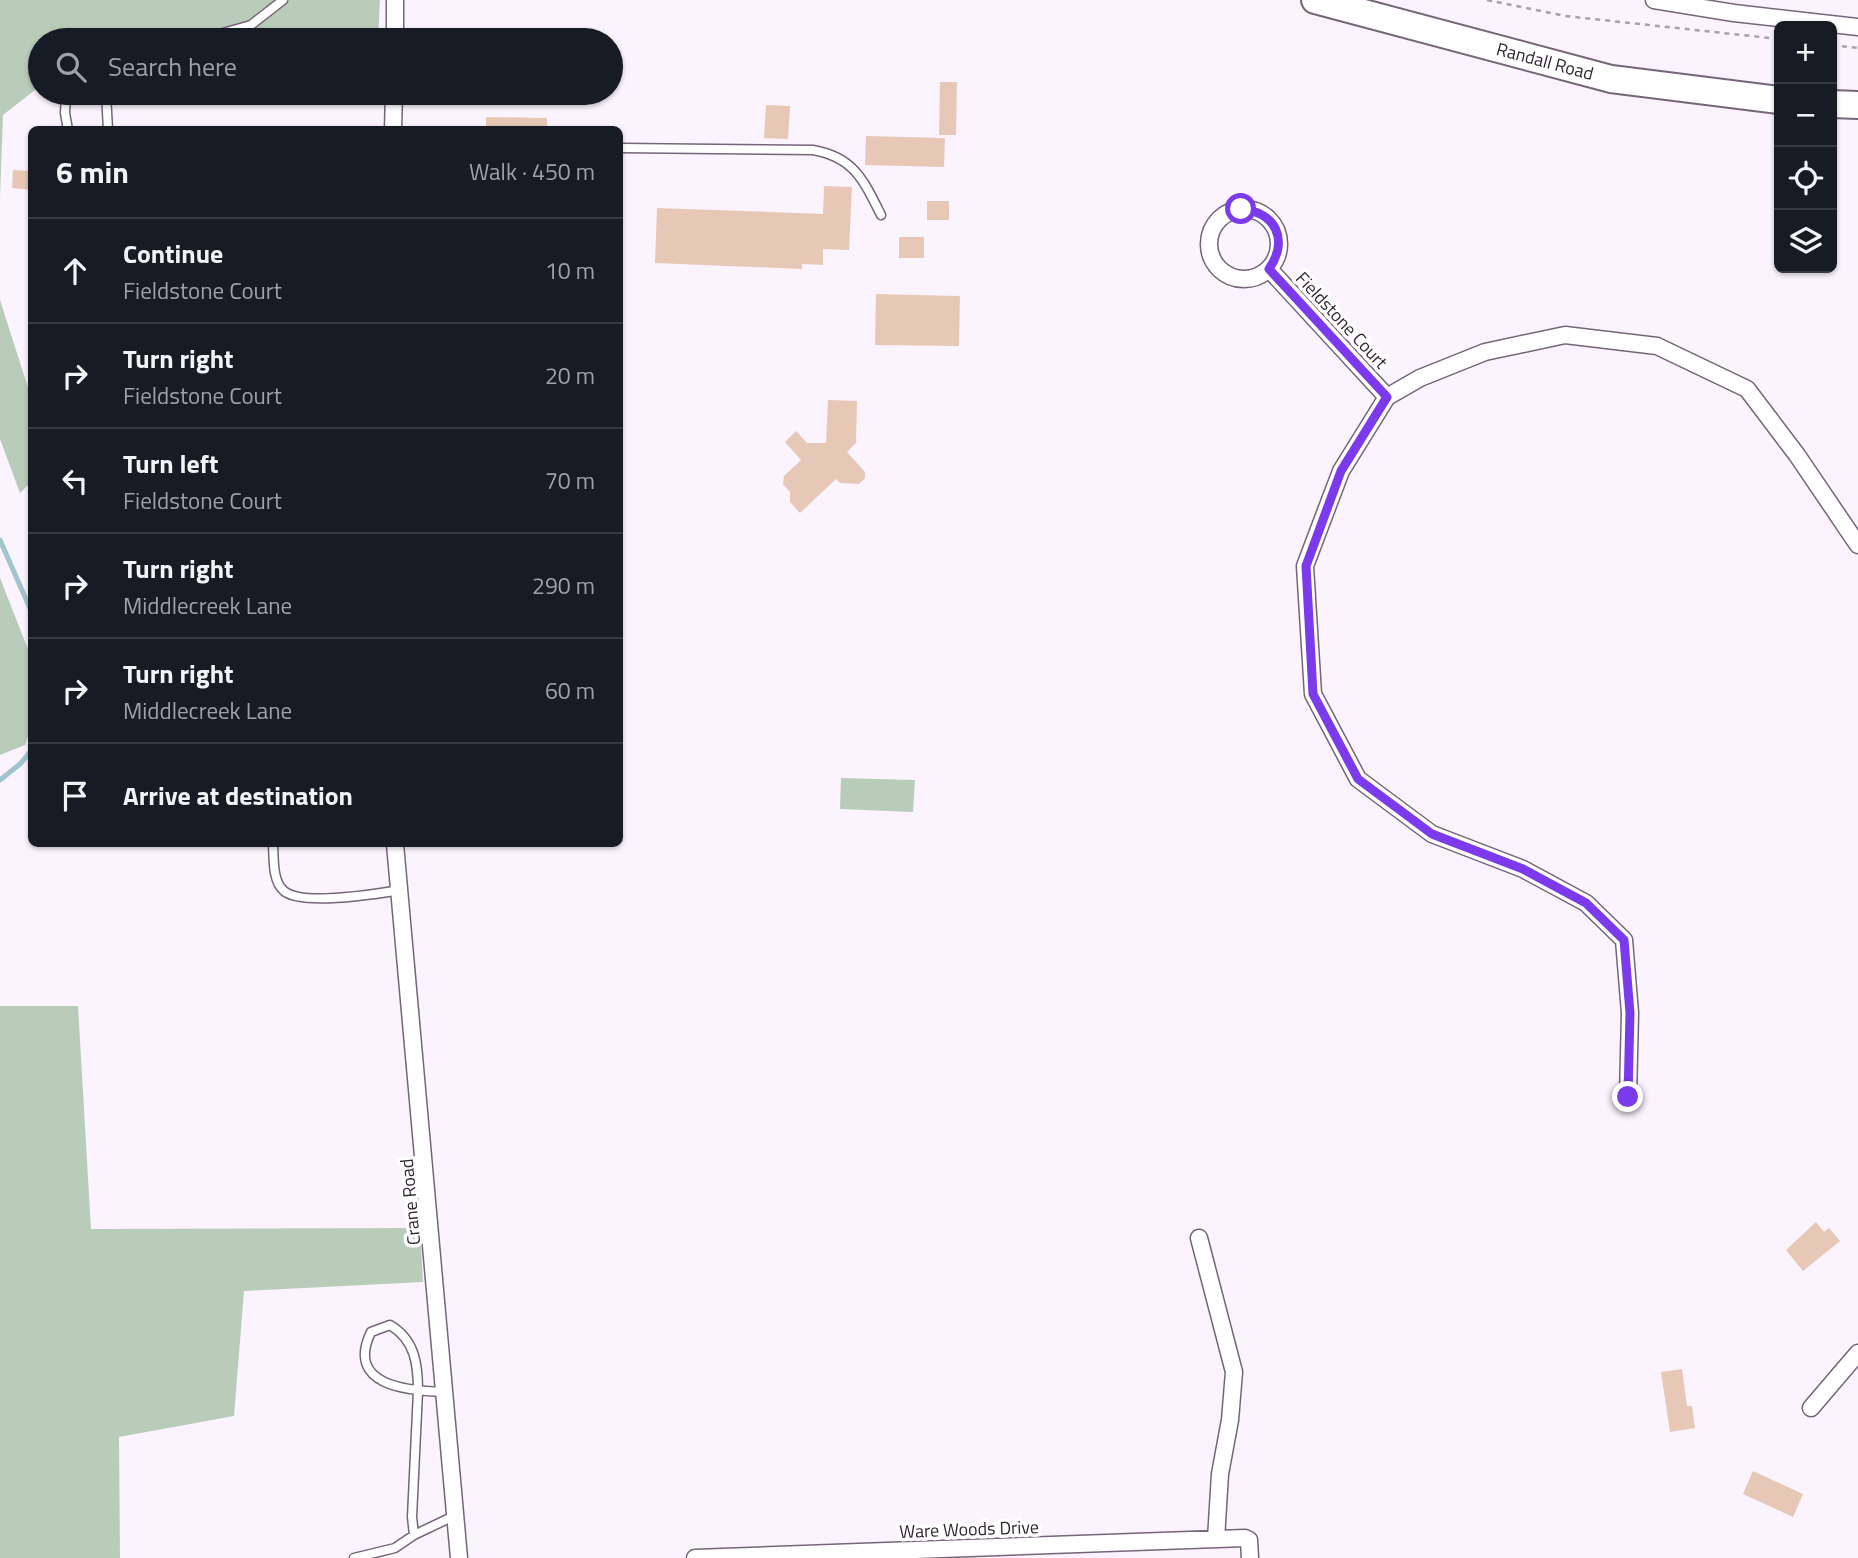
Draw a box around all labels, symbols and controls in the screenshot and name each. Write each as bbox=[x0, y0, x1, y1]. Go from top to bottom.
map controls bbox=[1774, 21, 1837, 273]
button: + bbox=[1774, 21, 1837, 84]
search box bbox=[28, 28, 623, 105]
street label: Randall Road bbox=[1493, 35, 1597, 87]
text: Search here bbox=[108, 47, 237, 86]
icon: search bbox=[52, 48, 90, 86]
button: − bbox=[1774, 84, 1837, 147]
button: locate bbox=[1774, 147, 1837, 210]
text: 6 min bbox=[56, 149, 129, 195]
text: Walk · 450 m bbox=[469, 154, 595, 189]
route start bbox=[1225, 193, 1256, 224]
button: layers bbox=[1774, 210, 1837, 273]
text: Continue bbox=[123, 234, 223, 273]
icon: ahead bbox=[56, 252, 94, 290]
text: 10 m bbox=[545, 253, 595, 288]
street label: Fieldstone Court bbox=[1290, 265, 1395, 375]
text: Fieldstone Court bbox=[123, 273, 282, 308]
text: Turn right bbox=[123, 339, 234, 378]
icon: right bbox=[56, 357, 94, 395]
text: 20 m bbox=[545, 358, 595, 393]
text: Fieldstone Court bbox=[123, 378, 282, 413]
text: Turn left bbox=[123, 444, 218, 483]
icon: left bbox=[56, 462, 94, 500]
text: 70 m bbox=[545, 463, 595, 498]
text: Fieldstone Court bbox=[123, 483, 282, 518]
text: Turn right bbox=[123, 549, 234, 588]
icon: right bbox=[56, 567, 94, 605]
text: 290 m bbox=[532, 568, 595, 603]
text: Middlecreek Lane bbox=[123, 588, 292, 623]
text: Turn right bbox=[123, 654, 234, 693]
icon: right bbox=[56, 672, 94, 710]
text: 60 m bbox=[545, 673, 595, 708]
text: Middlecreek Lane bbox=[123, 693, 292, 728]
text: Arrive at destination bbox=[123, 776, 353, 815]
icon: arrive bbox=[56, 777, 94, 815]
route end bbox=[1612, 1081, 1643, 1112]
street label: Crane Road bbox=[393, 1158, 427, 1246]
street label: Ware Woods Drive bbox=[899, 1513, 1039, 1545]

